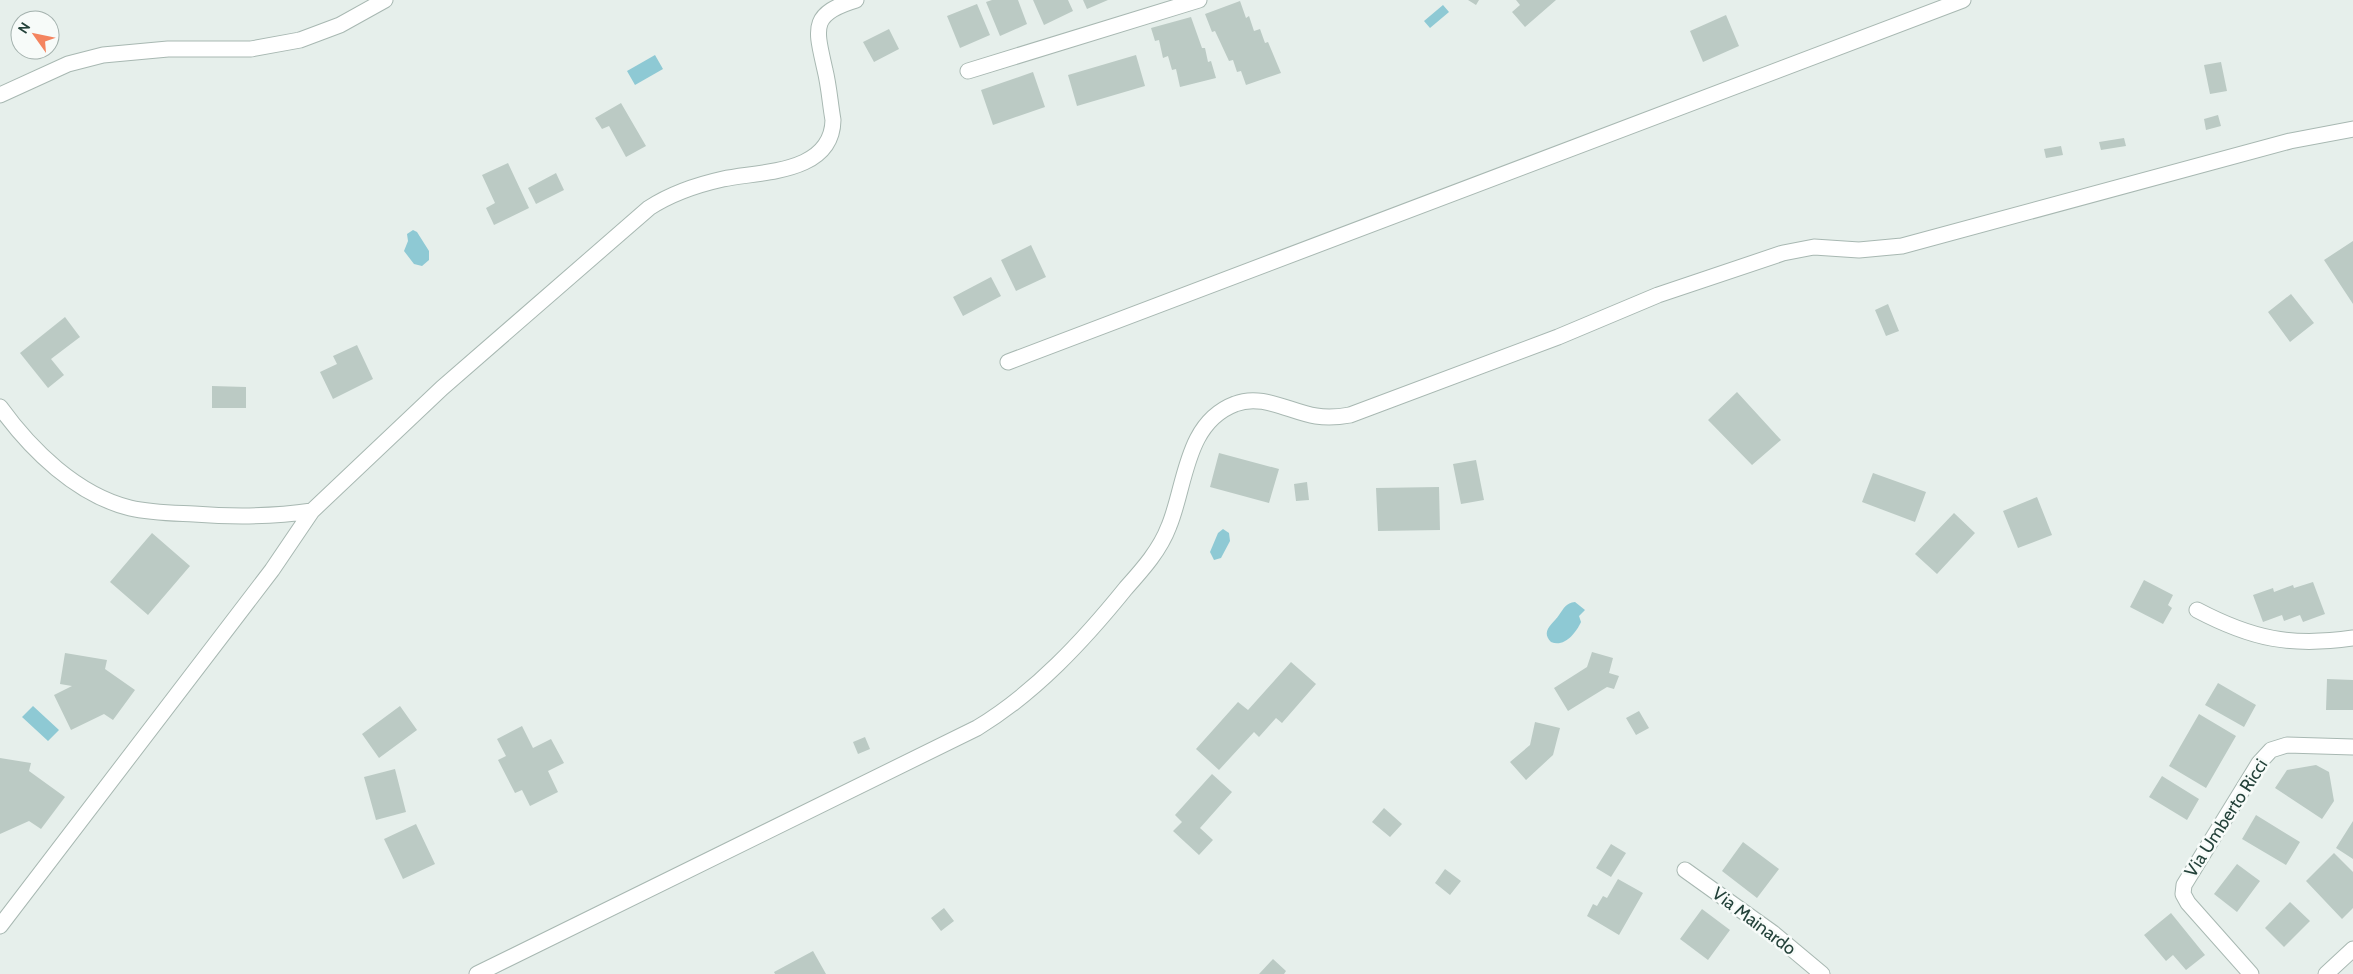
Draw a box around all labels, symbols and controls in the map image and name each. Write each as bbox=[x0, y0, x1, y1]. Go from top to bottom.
north arrow bbox=[10, 10, 60, 60]
text: N bbox=[14, 19, 34, 37]
street label: Via Umberto Ricci bbox=[2180, 755, 2272, 881]
street label: Via Mainardo bbox=[1708, 882, 1800, 960]

